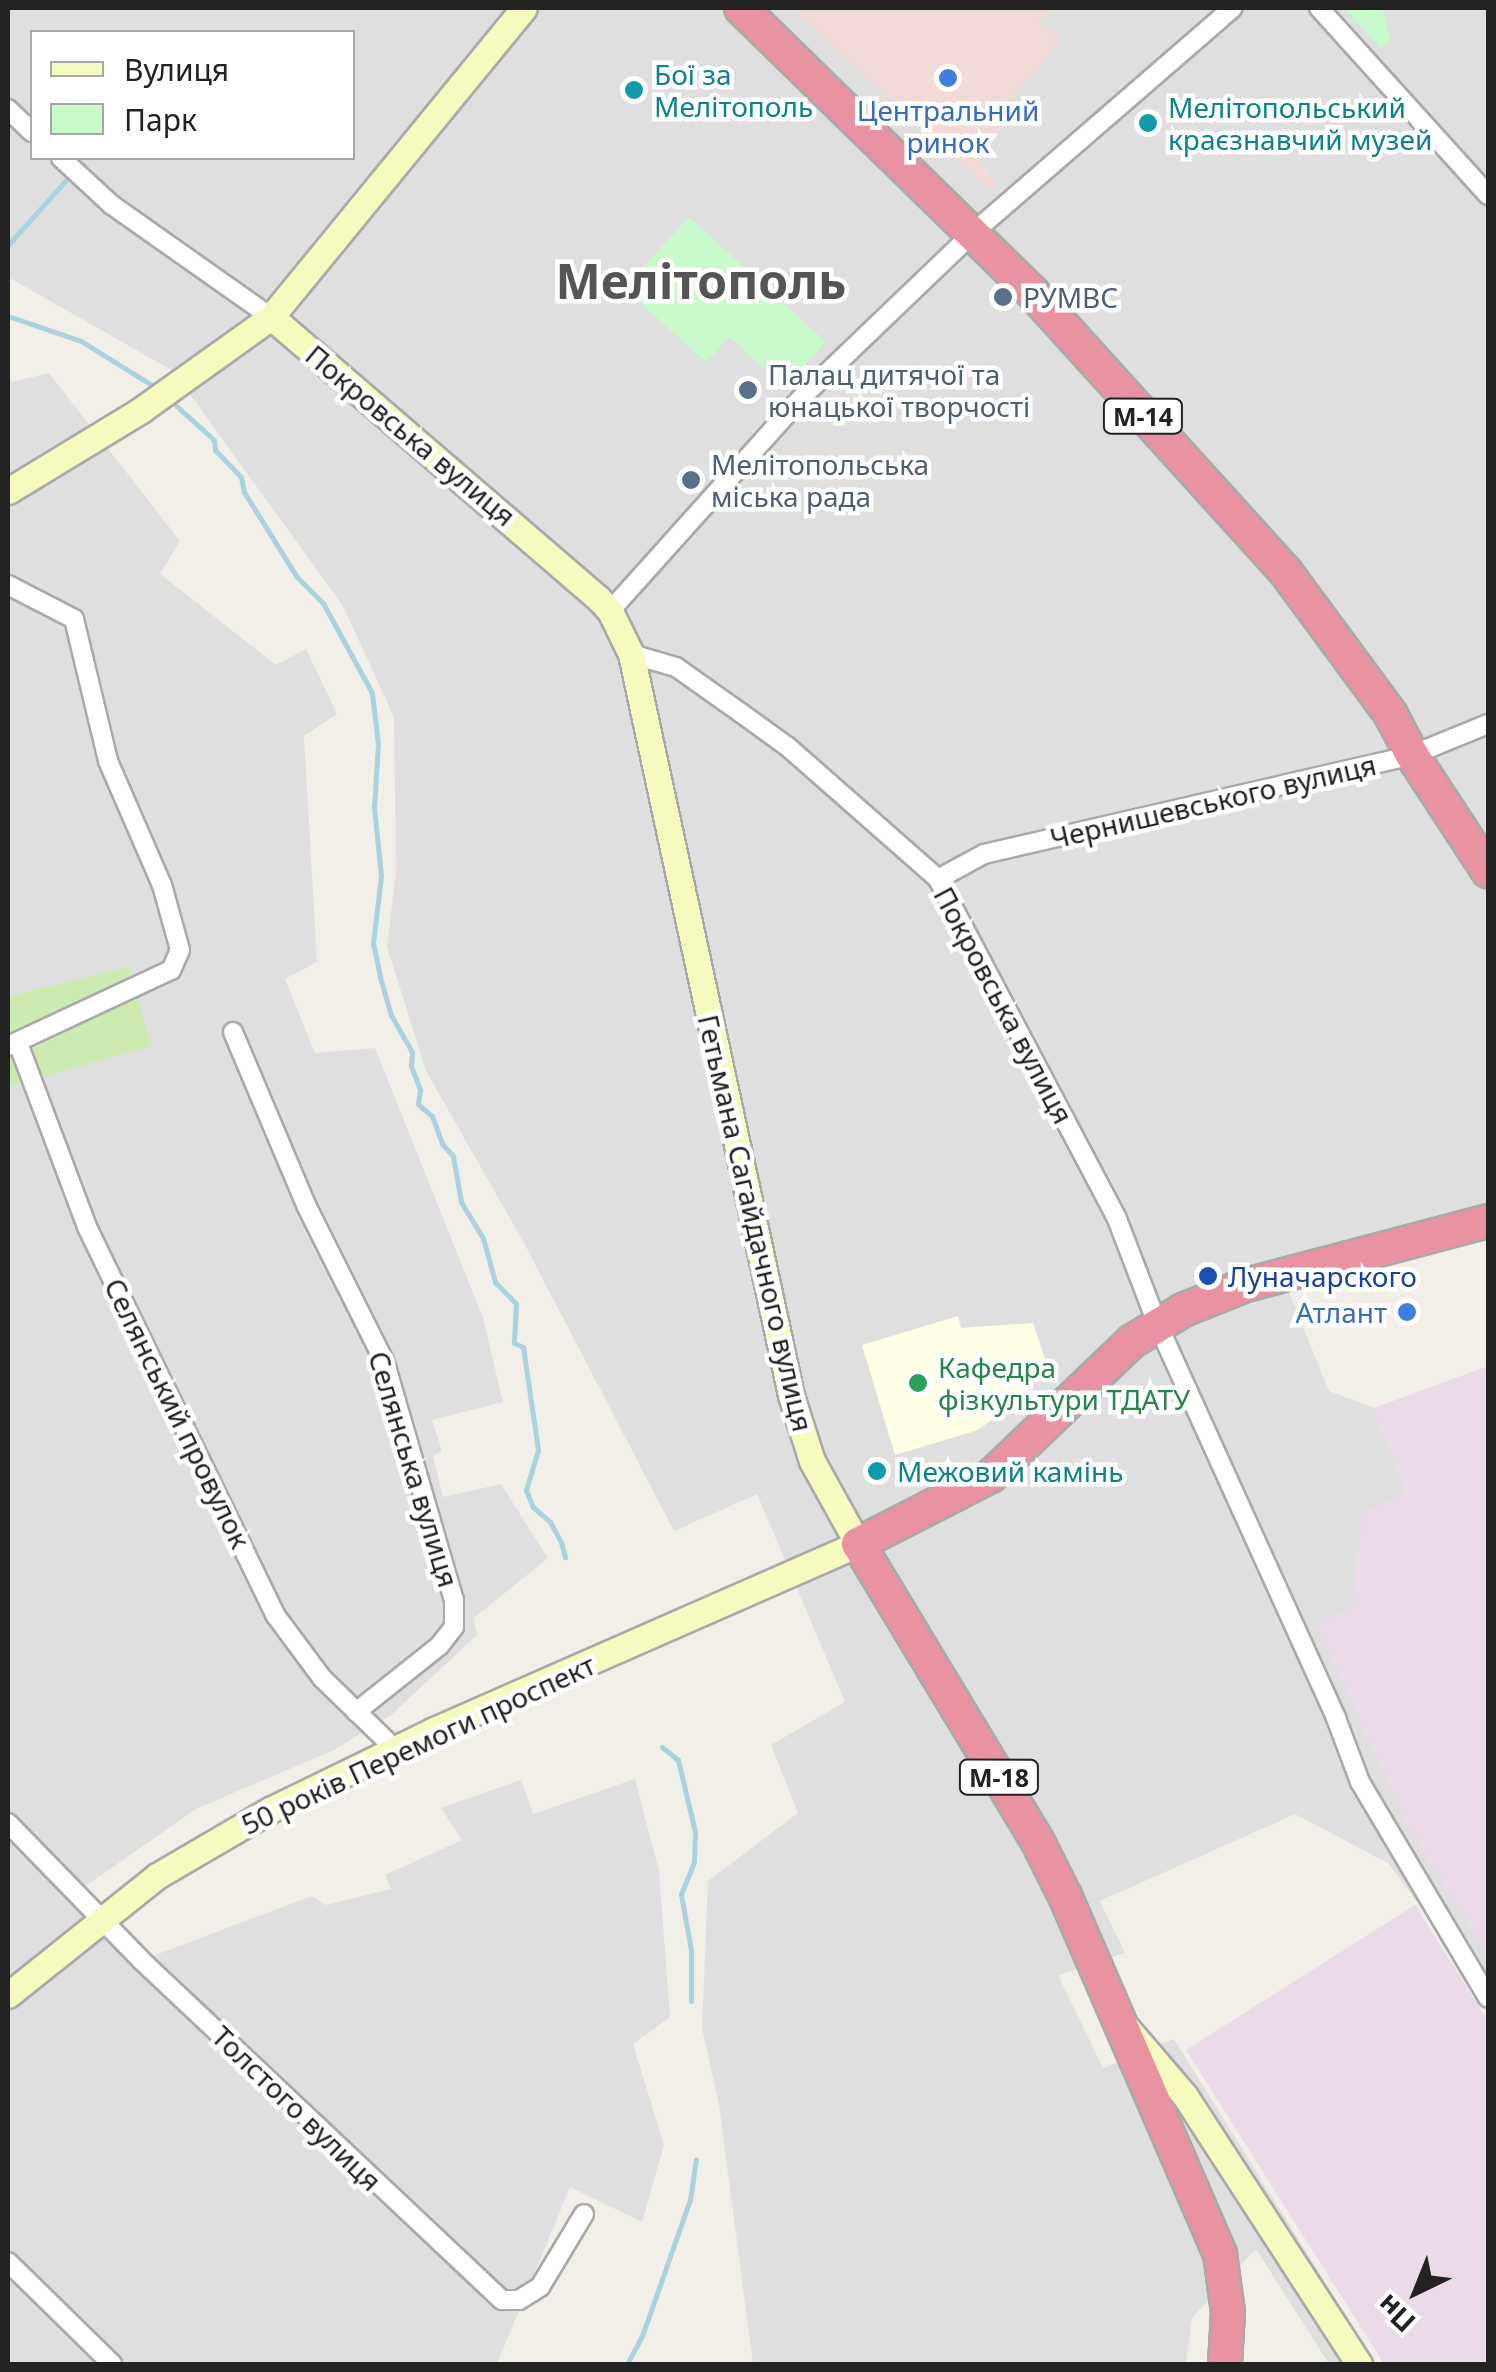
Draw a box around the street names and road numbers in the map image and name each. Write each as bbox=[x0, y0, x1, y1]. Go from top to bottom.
street label: Покровська вулиця bbox=[299, 338, 523, 532]
road number: М-14 bbox=[1100, 396, 1186, 436]
street label: Чернишевського вулиця bbox=[1047, 747, 1379, 855]
street label: Покровська вулиця bbox=[927, 881, 1081, 1129]
street label: Гетьмана Сагайдачного вулиця bbox=[692, 1011, 820, 1435]
street label: Селянський провулок bbox=[98, 1273, 258, 1553]
street label: Селянська вулиця bbox=[362, 1347, 466, 1591]
street label: 50 років Перемоги проспект bbox=[236, 1647, 600, 1841]
road number: М-18 bbox=[956, 1757, 1042, 1797]
street label: Толстого вулиця bbox=[205, 2019, 389, 2197]

